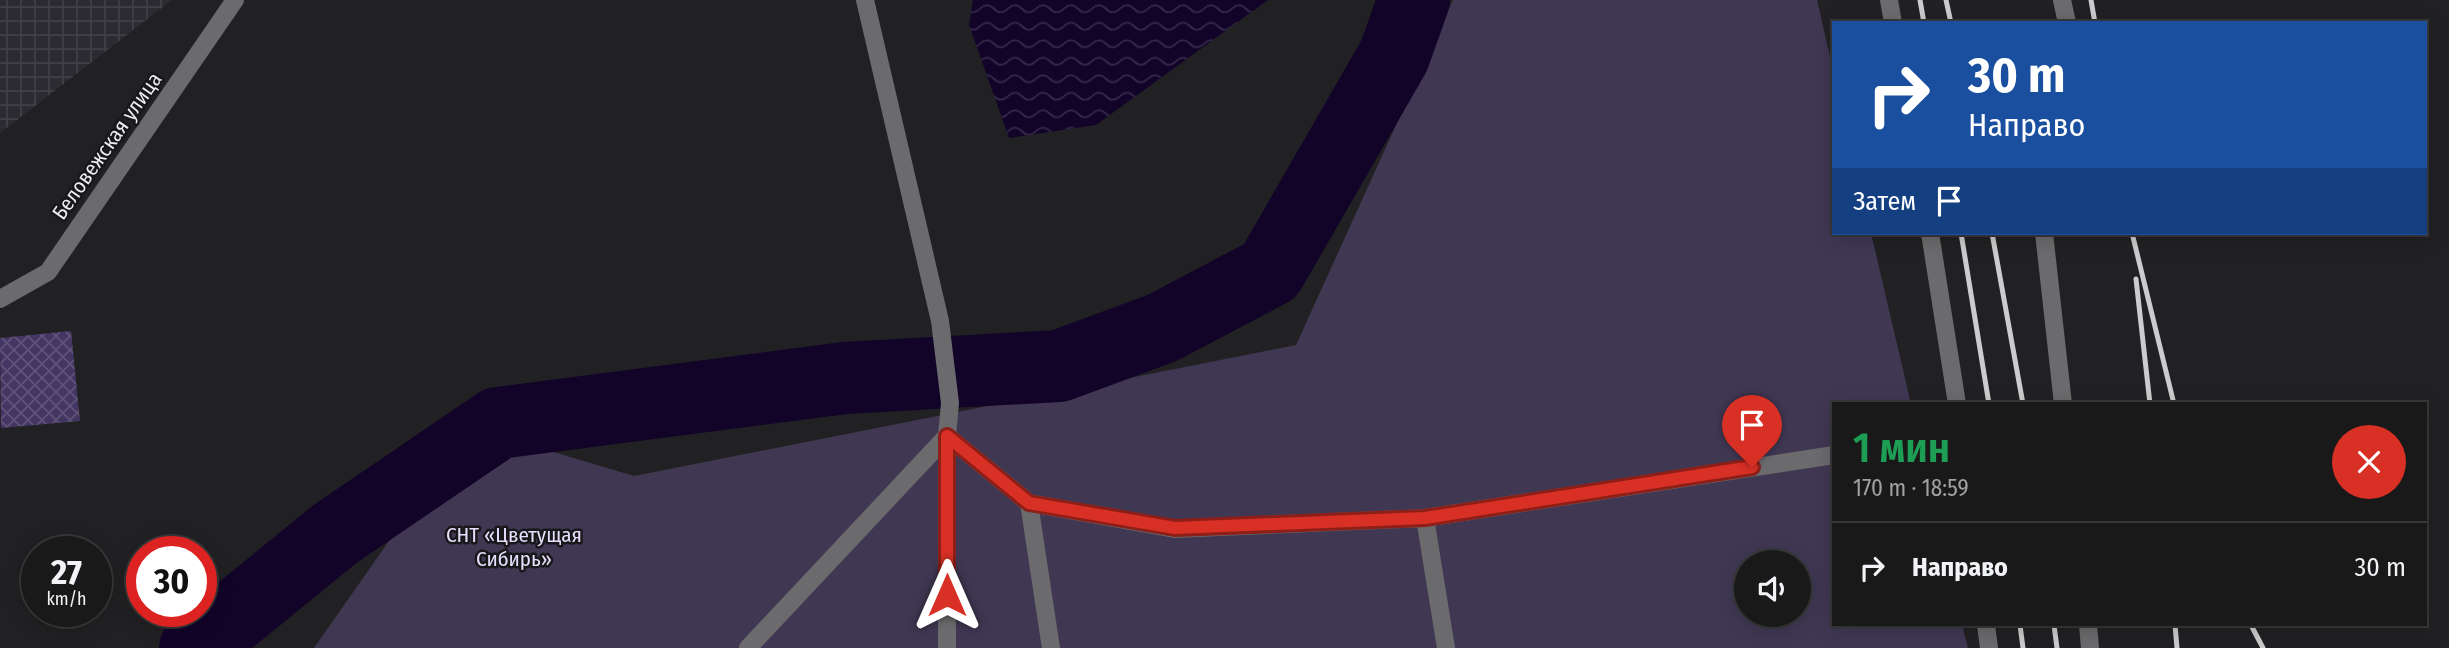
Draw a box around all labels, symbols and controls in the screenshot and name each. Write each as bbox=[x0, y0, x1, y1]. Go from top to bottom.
text: 30 m bbox=[1968, 46, 2066, 105]
icon: right bbox=[1853, 49, 1944, 140]
street label: Беловежская улица bbox=[47, 67, 167, 225]
text: Направо bbox=[1968, 106, 2085, 144]
icon: arrive bbox=[1930, 182, 1968, 220]
text: Затем bbox=[1853, 186, 1916, 217]
pin bbox=[1722, 395, 1782, 467]
icon: arrive bbox=[1733, 406, 1771, 444]
text: 1 мин bbox=[1853, 423, 1950, 473]
button: close bbox=[2332, 425, 2406, 499]
text: 170 m · 18:59 bbox=[1853, 474, 1969, 502]
park label: СНТ «Цветущая Сибирь» bbox=[446, 522, 582, 572]
speed limit sign: 30 bbox=[126, 536, 217, 627]
icon: right bbox=[1853, 549, 1891, 587]
map controls bbox=[1734, 550, 1811, 627]
button: sound bbox=[1734, 550, 1811, 627]
text: 27 bbox=[51, 551, 82, 593]
text: Направо bbox=[1912, 552, 2008, 583]
text: 30 m bbox=[2355, 552, 2406, 583]
position arrow bbox=[910, 558, 984, 632]
text: km/h bbox=[46, 588, 87, 610]

